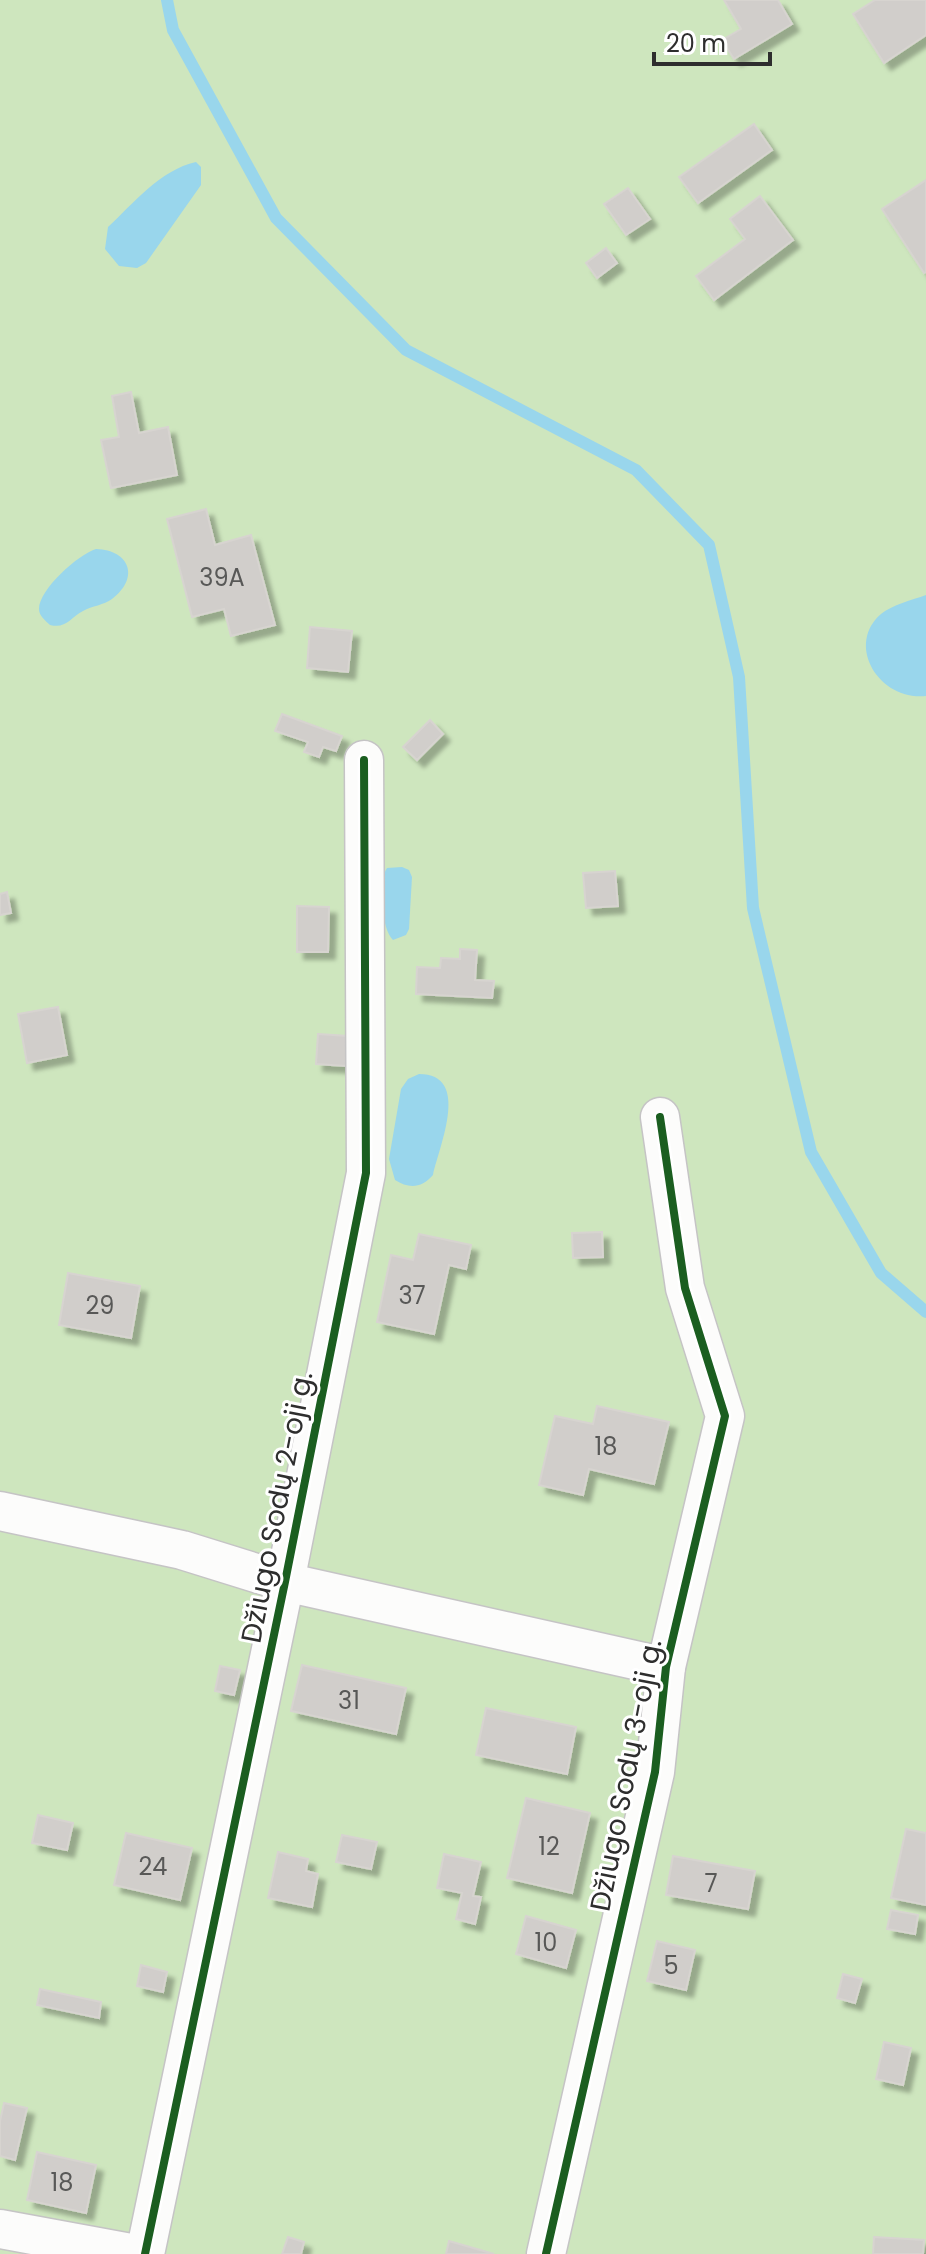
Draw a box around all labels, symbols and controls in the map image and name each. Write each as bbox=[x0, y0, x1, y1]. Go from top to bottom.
scale bar bbox=[654, 16, 770, 66]
text: 20 m bbox=[666, 27, 726, 60]
house number: 39A bbox=[199, 561, 245, 594]
house number: 37 bbox=[398, 1279, 426, 1312]
house number: 29 bbox=[86, 1289, 114, 1322]
street label: Džiugo Sodų 2-oji g. bbox=[232, 1368, 322, 1646]
house number: 18 bbox=[595, 1430, 617, 1463]
street label: Džiugo Sodų 3-oji g. bbox=[580, 1636, 672, 1914]
house number: 31 bbox=[338, 1684, 360, 1717]
house number: 12 bbox=[538, 1830, 560, 1863]
house number: 24 bbox=[139, 1850, 167, 1883]
house number: 7 bbox=[704, 1867, 718, 1900]
house number: 10 bbox=[535, 1926, 557, 1959]
house number: 5 bbox=[663, 1949, 679, 1982]
house number: 18 bbox=[51, 2166, 73, 2199]

